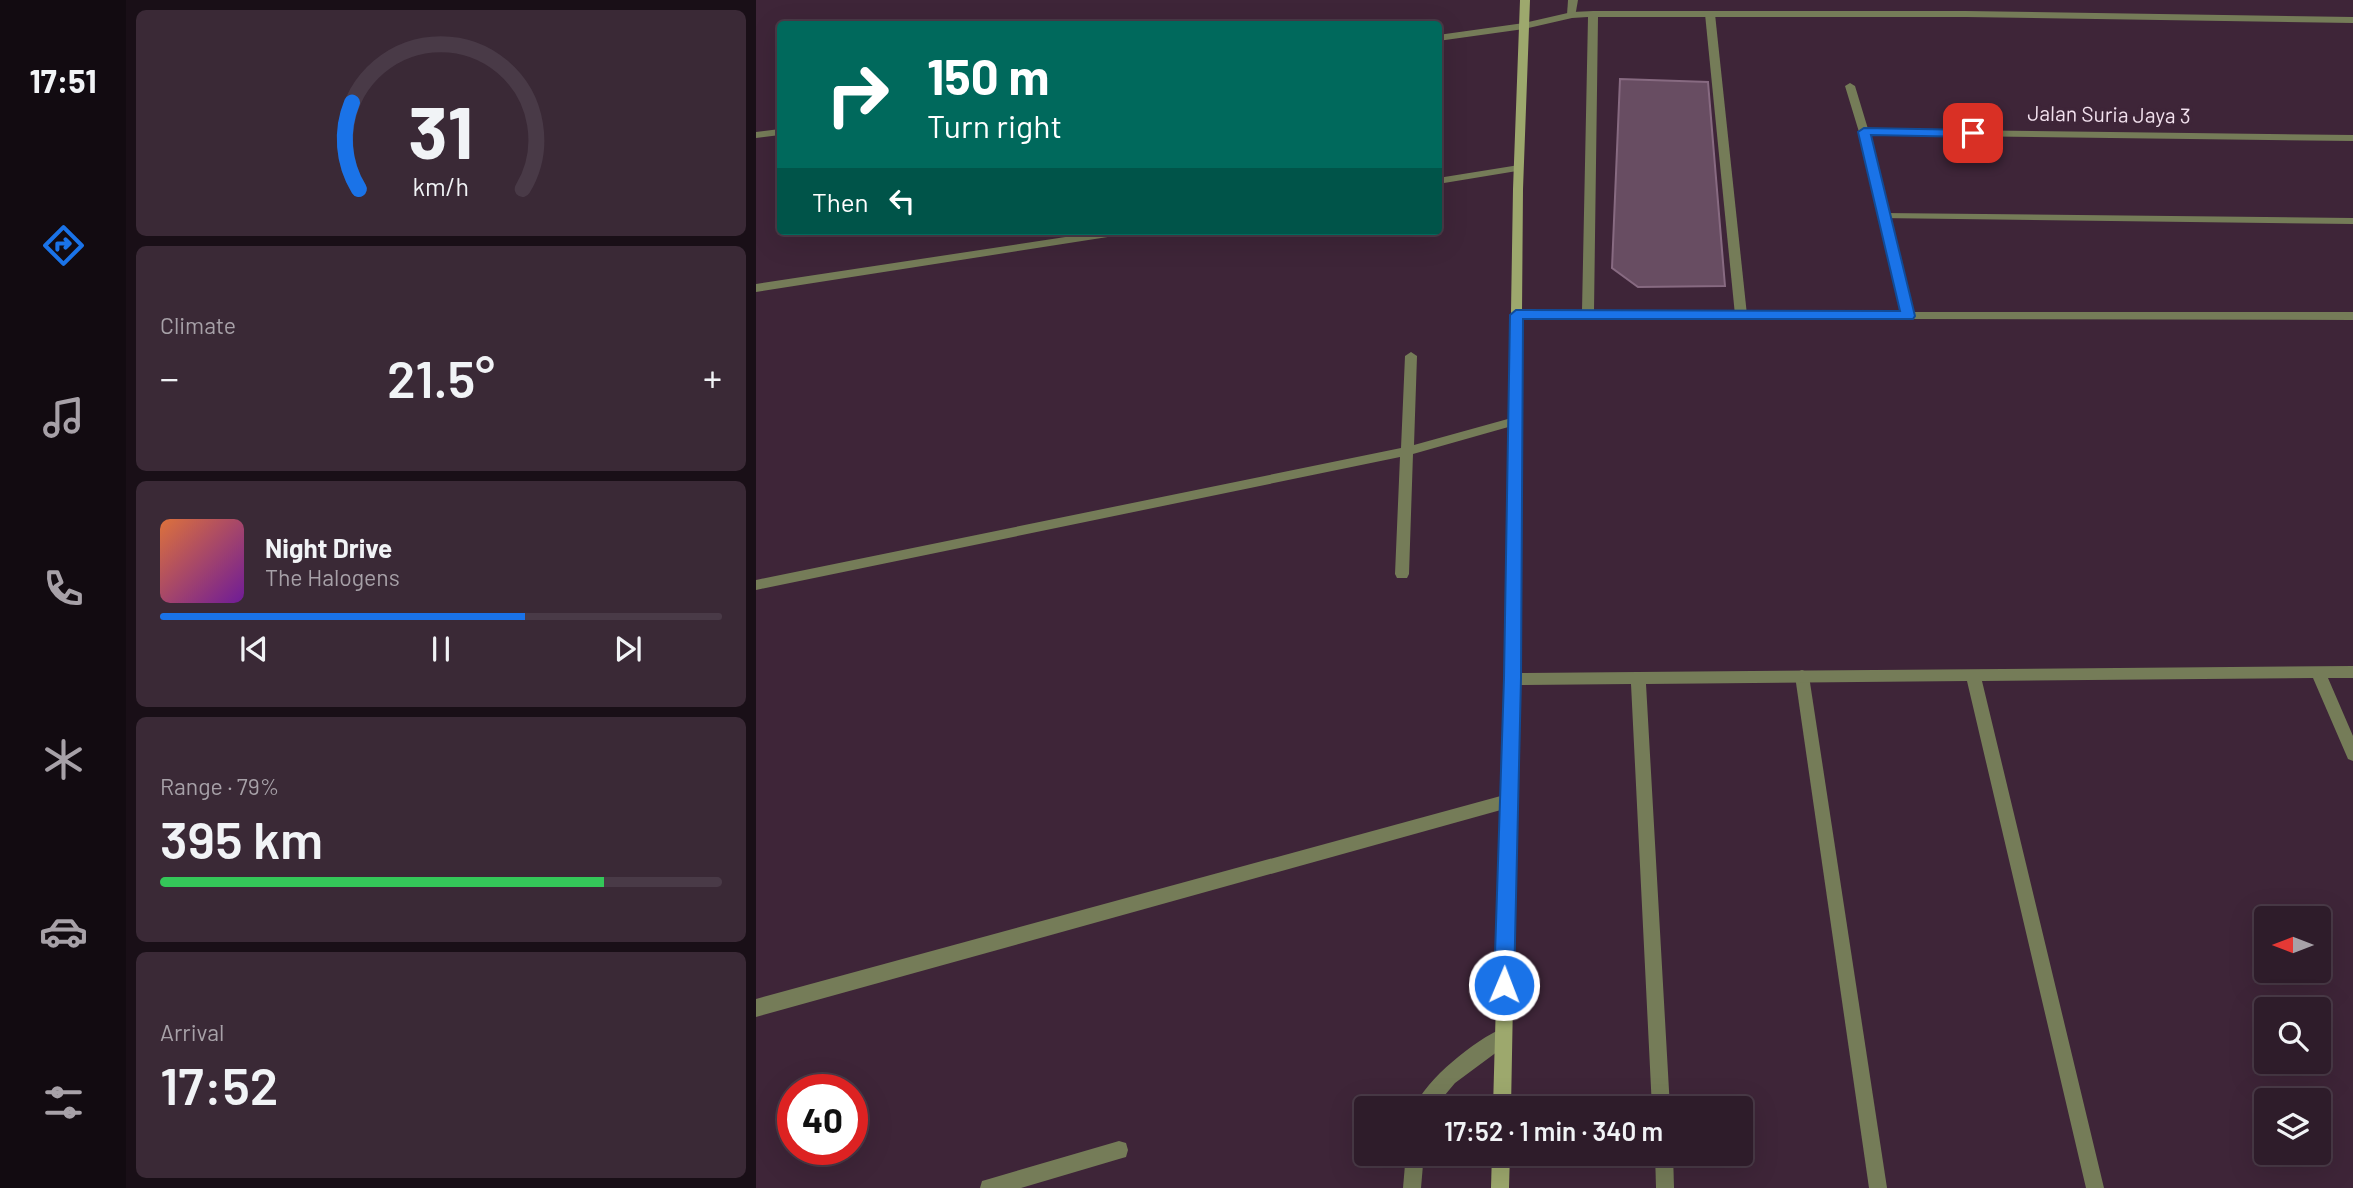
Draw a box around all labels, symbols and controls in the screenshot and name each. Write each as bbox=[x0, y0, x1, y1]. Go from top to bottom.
text: 150 m bbox=[927, 46, 1049, 105]
icon: right bbox=[812, 49, 903, 140]
text: 17:51 bbox=[29, 61, 97, 99]
text: 31 bbox=[409, 86, 473, 174]
street label: Jalan Suria Jaya 3 bbox=[2027, 100, 2191, 127]
pin bbox=[1943, 103, 2003, 163]
text: Turn right bbox=[927, 106, 1062, 144]
icon: arrive bbox=[1954, 114, 1992, 152]
text: km/h bbox=[413, 171, 469, 201]
icon: left bbox=[883, 182, 921, 220]
text: Then bbox=[812, 186, 869, 217]
icon: directions bbox=[39, 221, 88, 270]
text: Climate bbox=[160, 311, 236, 339]
text: 21.5° bbox=[387, 346, 495, 408]
text: − bbox=[160, 354, 179, 400]
text: + bbox=[703, 354, 722, 400]
icon: music bbox=[39, 393, 88, 442]
text: Night Drive bbox=[265, 532, 392, 563]
text: The Halogens bbox=[265, 563, 400, 591]
icon: phone bbox=[39, 564, 88, 613]
icon: previous bbox=[235, 630, 273, 668]
icon: pause bbox=[422, 630, 460, 668]
icon: next bbox=[609, 630, 647, 668]
icon: climate bbox=[39, 735, 88, 784]
text: Range · 79% bbox=[160, 772, 279, 800]
text: 395 km bbox=[160, 807, 323, 869]
north arrow bbox=[2254, 906, 2331, 984]
map controls bbox=[2254, 906, 2331, 1165]
icon: car bbox=[39, 907, 88, 956]
position arrow bbox=[1467, 948, 1541, 1022]
button: search bbox=[2254, 997, 2331, 1074]
text: Arrival bbox=[160, 1018, 224, 1046]
text: 17:52 bbox=[160, 1053, 278, 1115]
speed limit sign: 40 bbox=[777, 1074, 868, 1165]
icon: filters bbox=[39, 1078, 88, 1127]
button: layers bbox=[2254, 1088, 2331, 1165]
text: 17:52 · 1 min · 340 m bbox=[1444, 1115, 1663, 1146]

